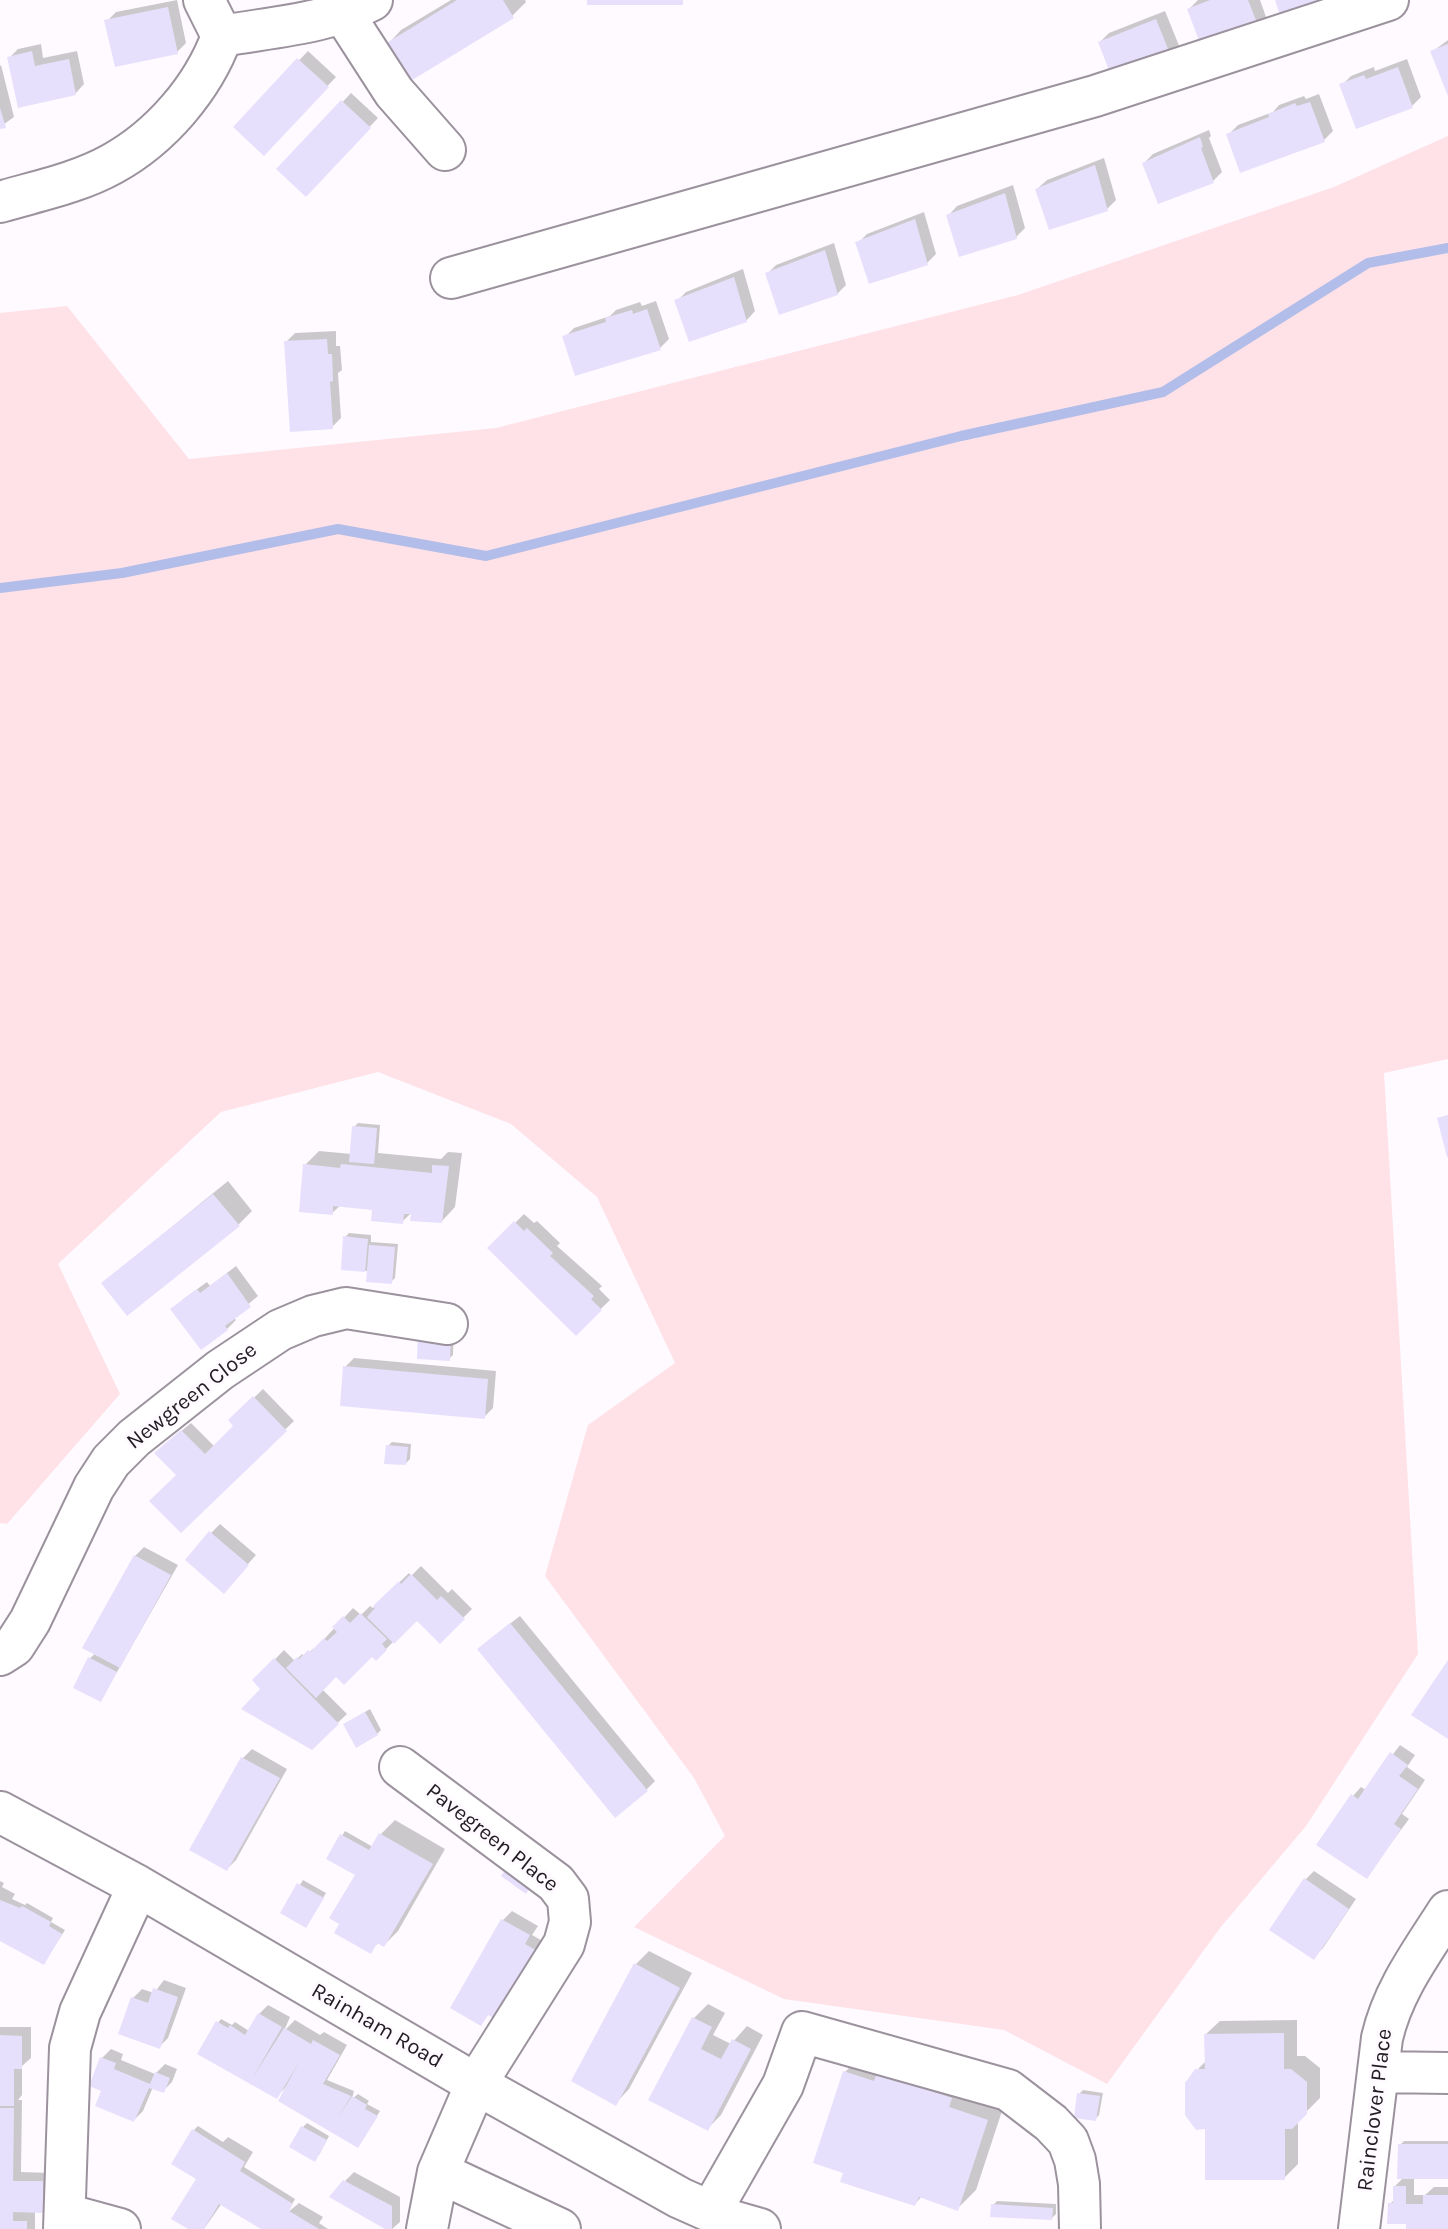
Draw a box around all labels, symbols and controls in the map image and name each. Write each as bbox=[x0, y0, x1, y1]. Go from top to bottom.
street label: Newgreen Close bbox=[122, 1337, 262, 1455]
street label: Pavegreen Place bbox=[420, 1778, 564, 1898]
street label: Rainham Road bbox=[307, 1978, 447, 2074]
street label: Rainclover Place bbox=[1352, 2027, 1398, 2193]

